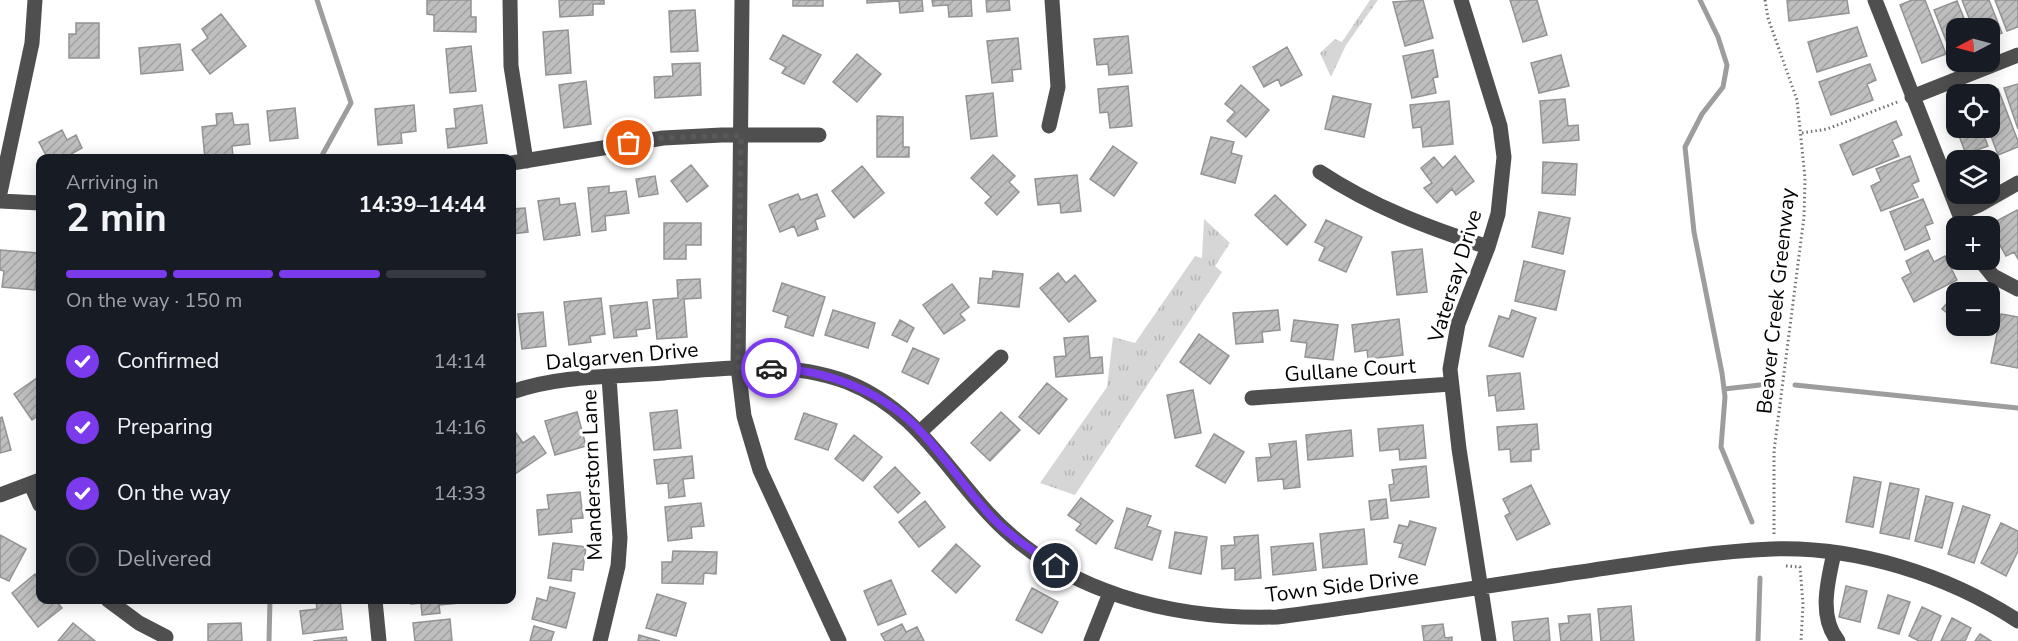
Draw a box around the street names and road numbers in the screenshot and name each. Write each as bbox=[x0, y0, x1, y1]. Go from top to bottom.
street label: Beaver Creek Greenway bbox=[1750, 186, 1802, 415]
street label: Vatersay Drive bbox=[1421, 206, 1488, 347]
street label: Dalgarven Drive bbox=[544, 335, 700, 377]
street label: Gullane Court bbox=[1283, 351, 1417, 389]
street label: Manderstorn Lane bbox=[575, 389, 609, 561]
street label: Town Side Drive bbox=[1264, 563, 1420, 609]

